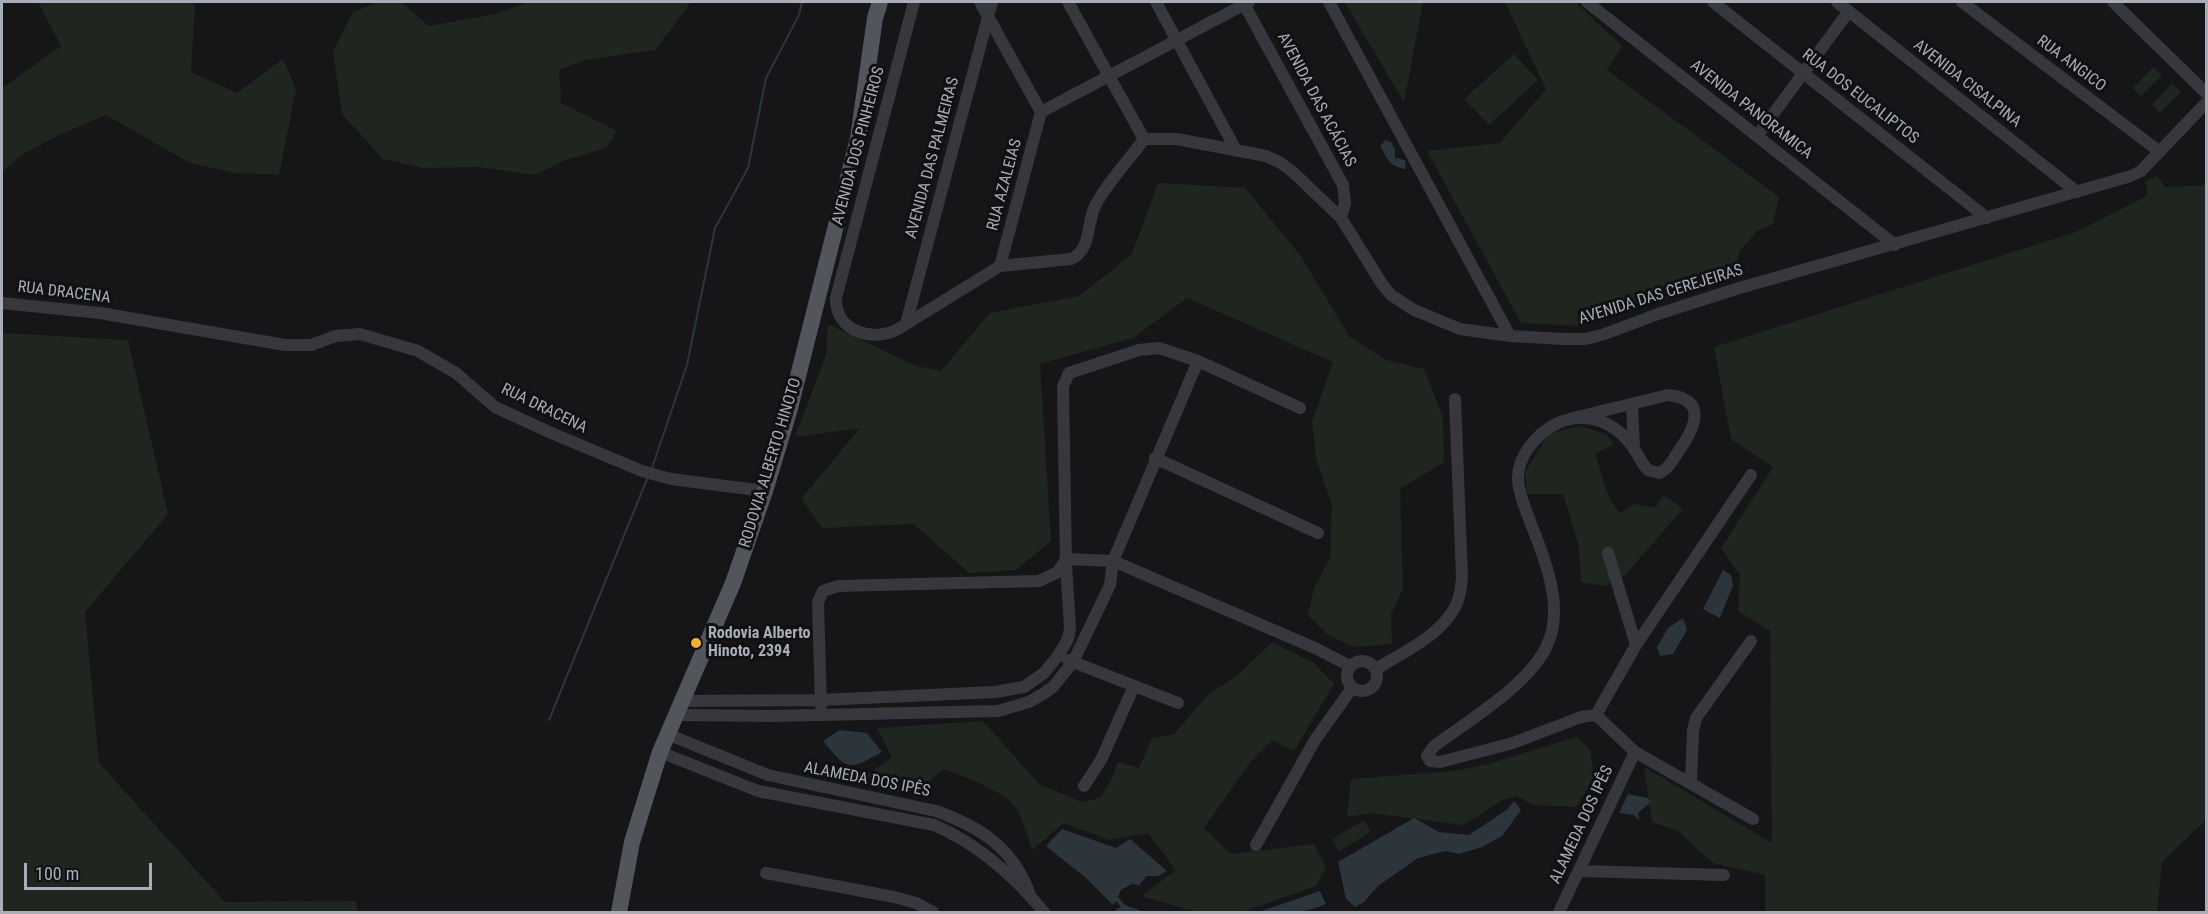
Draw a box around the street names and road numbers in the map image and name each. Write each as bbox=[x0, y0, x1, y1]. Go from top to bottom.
street label: AVENIDA DAS ACÁCIAS bbox=[1272, 29, 1360, 171]
street label: RUA ANGICO bbox=[2033, 32, 2109, 96]
street label: AVENIDA CISALPINA bbox=[1909, 36, 2025, 132]
street label: RUA DOS EUCALIPTOS bbox=[1798, 46, 1922, 148]
street label: AVENIDA PANORAMICA bbox=[1686, 56, 1816, 164]
street label: AVENIDA DOS PINHEIROS bbox=[829, 65, 889, 227]
street label: AVENIDA DAS PALMEIRAS bbox=[902, 75, 964, 241]
street label: RUA AZALEIAS bbox=[984, 137, 1026, 233]
street label: AVENIDA DAS CEREJEIRAS bbox=[1577, 261, 1745, 329]
street label: RUA DRACENA bbox=[17, 278, 111, 308]
street label: RODOVIA ALBERTO HINOTO bbox=[736, 376, 806, 550]
street label: RUA DRACENA bbox=[498, 380, 590, 438]
street label: ALAMEDA DOS IPÊS bbox=[802, 758, 932, 802]
street label: ALAMEDA DOS IPÊS bbox=[1546, 763, 1618, 887]

